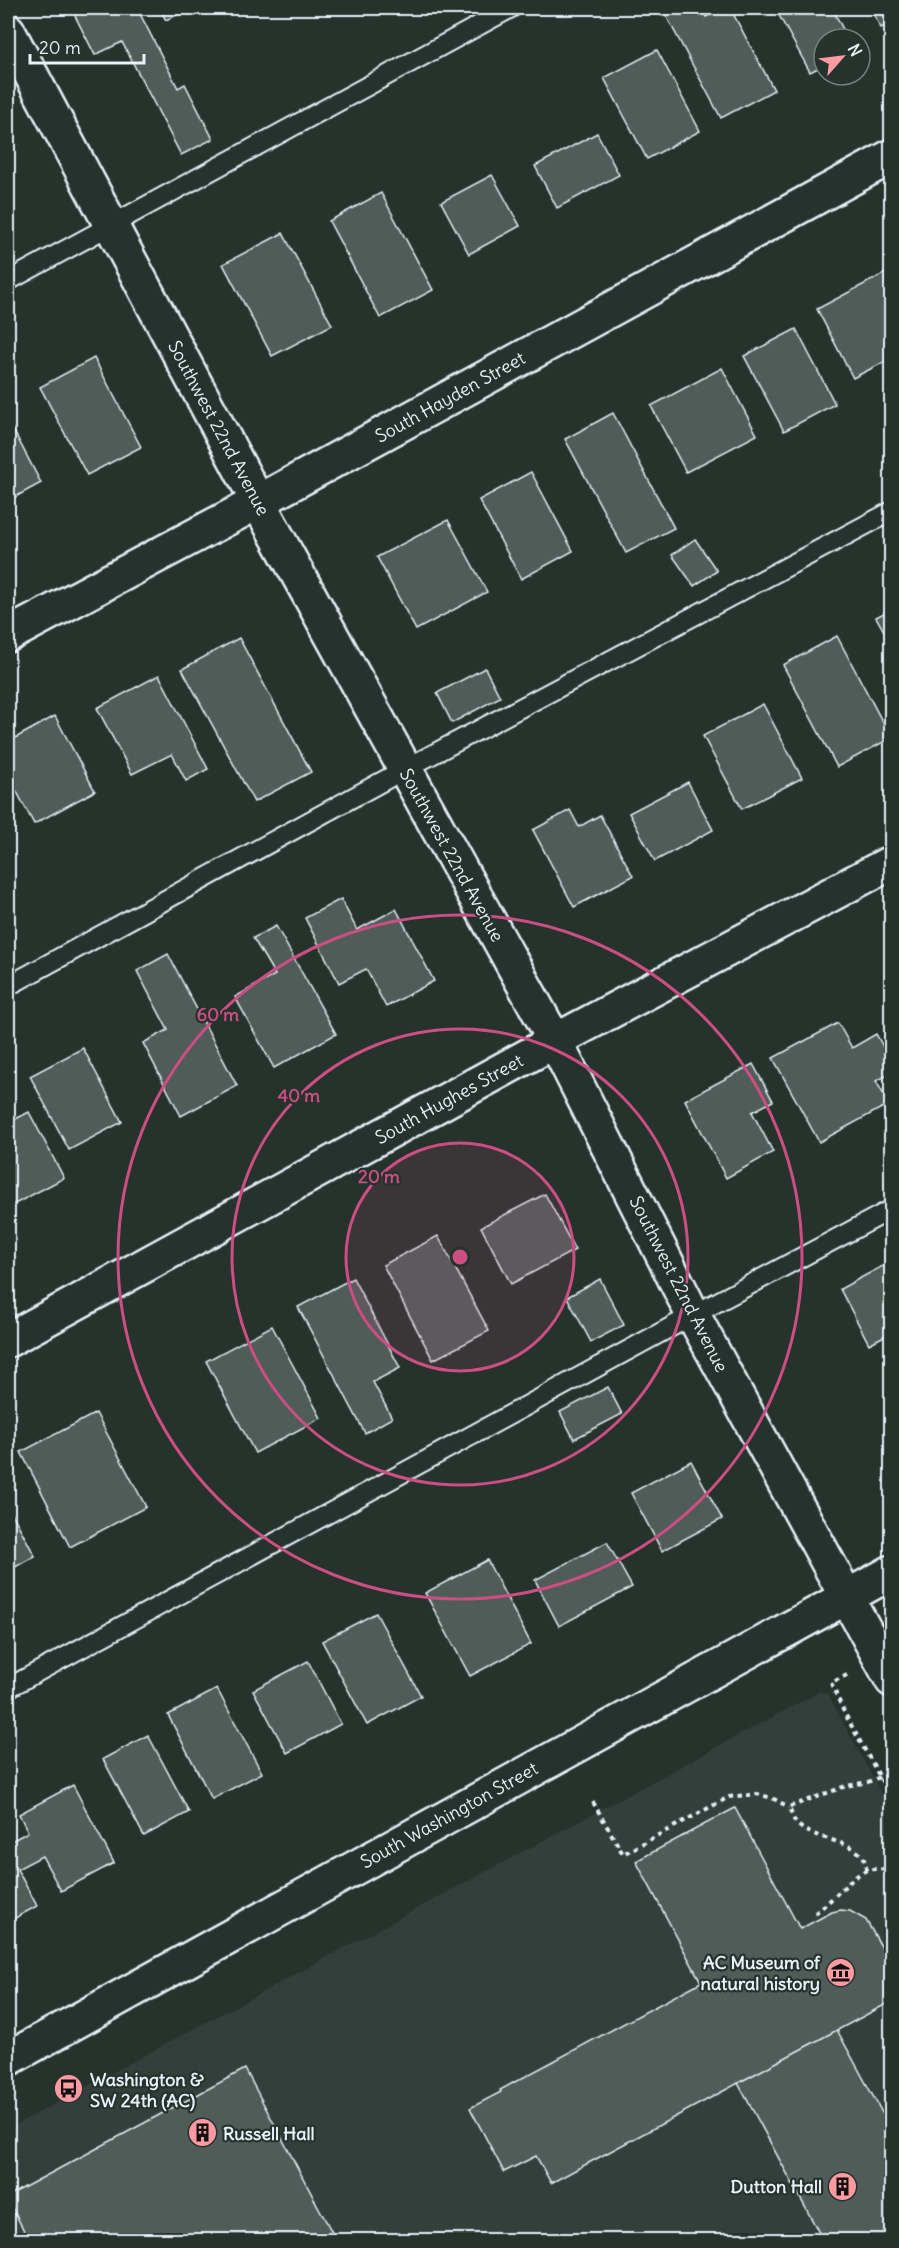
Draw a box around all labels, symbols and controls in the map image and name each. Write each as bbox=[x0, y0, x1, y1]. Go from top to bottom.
scale bar bbox=[30, 27, 144, 65]
north arrow bbox=[812, 27, 872, 87]
text: 20 m bbox=[39, 36, 81, 59]
text: N bbox=[844, 40, 867, 60]
street label: Southwest 22nd Avenue bbox=[163, 337, 275, 519]
street label: South Hayden Street bbox=[371, 346, 529, 448]
street label: Southwest 22nd Avenue bbox=[395, 764, 509, 946]
text: 60 m bbox=[197, 1003, 239, 1026]
street label: South Hughes Street bbox=[371, 1049, 527, 1149]
text: 40 m bbox=[278, 1084, 320, 1107]
text: 20 m bbox=[358, 1165, 400, 1188]
street label: Southwest 22nd Avenue bbox=[625, 1192, 733, 1376]
centre of rings bbox=[450, 1247, 470, 1267]
street label: South Washington Street bbox=[356, 1757, 542, 1873]
place label: AC Museum of natural history bbox=[701, 1951, 821, 1995]
museum icon: AC Museum of natural history bbox=[825, 1956, 857, 1988]
place label: Washington & SW 24th (AC) bbox=[90, 2068, 204, 2112]
bus stop icon: Washington & SW 24th (AC) bbox=[53, 2073, 85, 2105]
building icon: Russell Hall bbox=[186, 2117, 218, 2149]
place label: Russell Hall bbox=[223, 2122, 315, 2145]
building icon: Dutton Hall bbox=[827, 2170, 859, 2202]
place label: Dutton Hall bbox=[731, 2175, 822, 2198]

